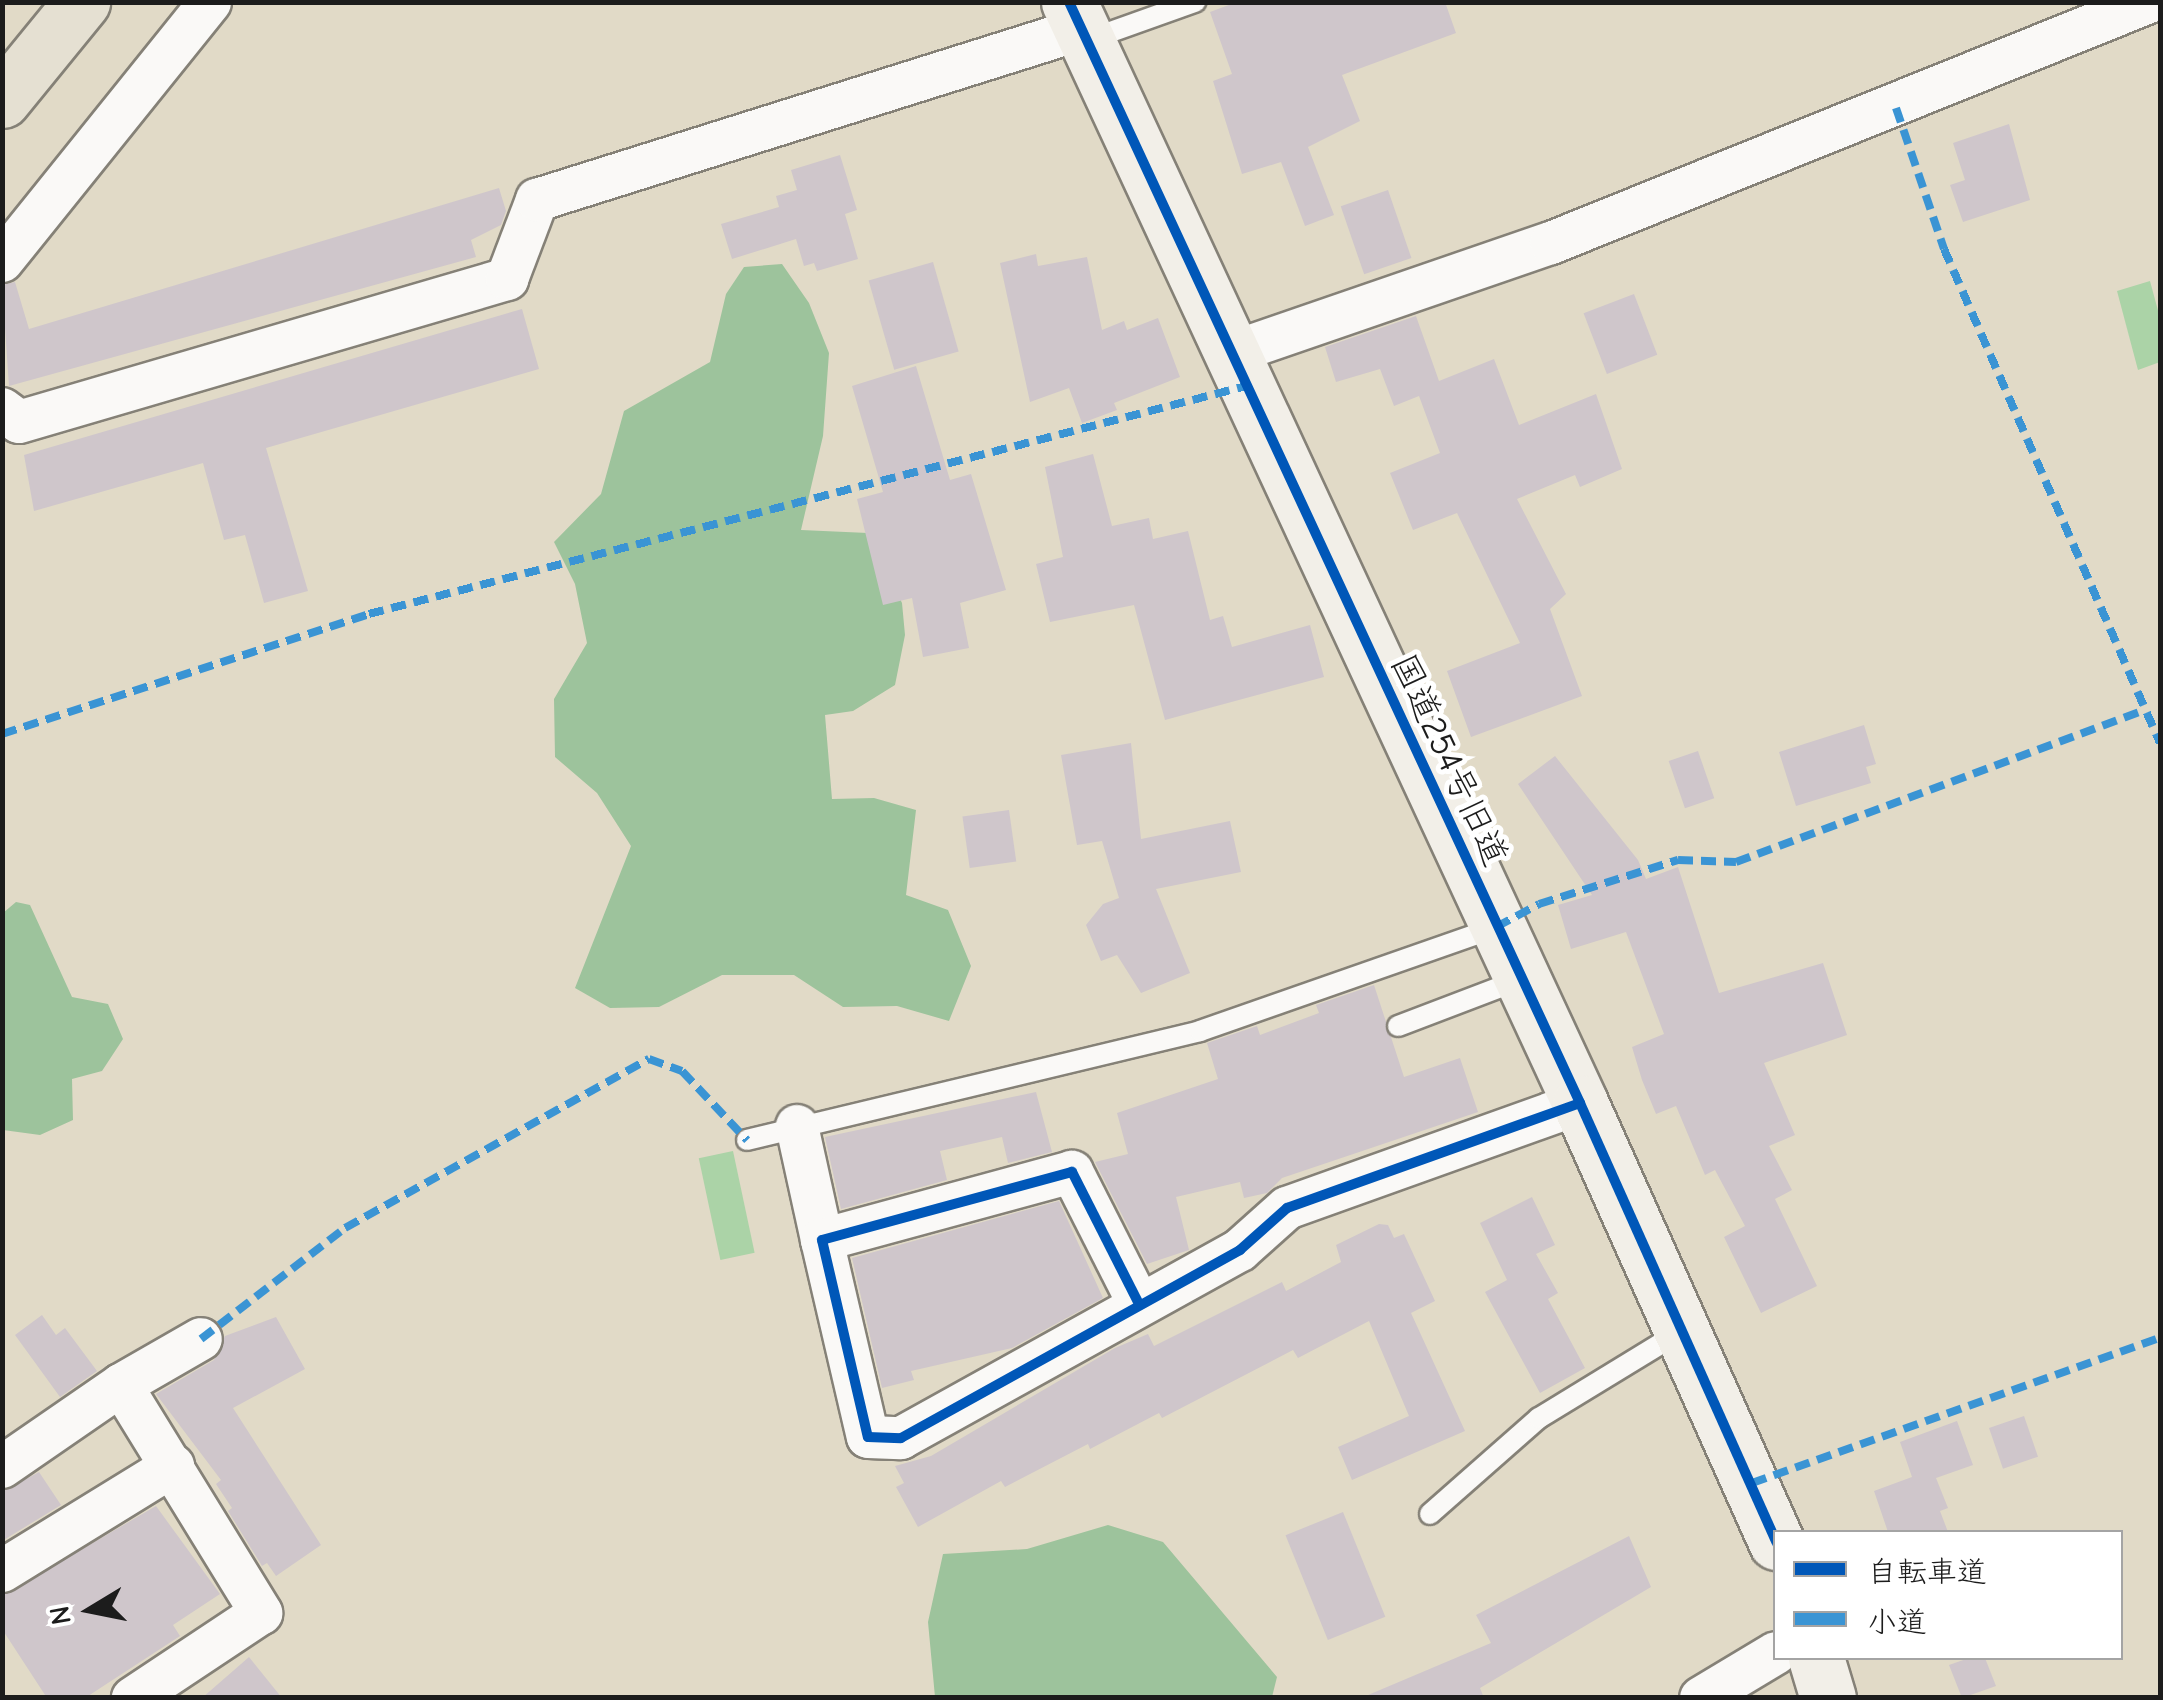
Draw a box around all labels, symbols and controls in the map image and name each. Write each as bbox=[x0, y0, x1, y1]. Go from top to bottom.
street label: 国道254号旧道 bbox=[1382, 647, 1516, 873]
legend bbox=[1773, 1530, 2123, 1660]
text: 自転車道 bbox=[1867, 1555, 1987, 1590]
north arrow bbox=[40, 1560, 140, 1660]
text: N bbox=[43, 1603, 78, 1627]
text: 小道 bbox=[1867, 1605, 1927, 1640]

